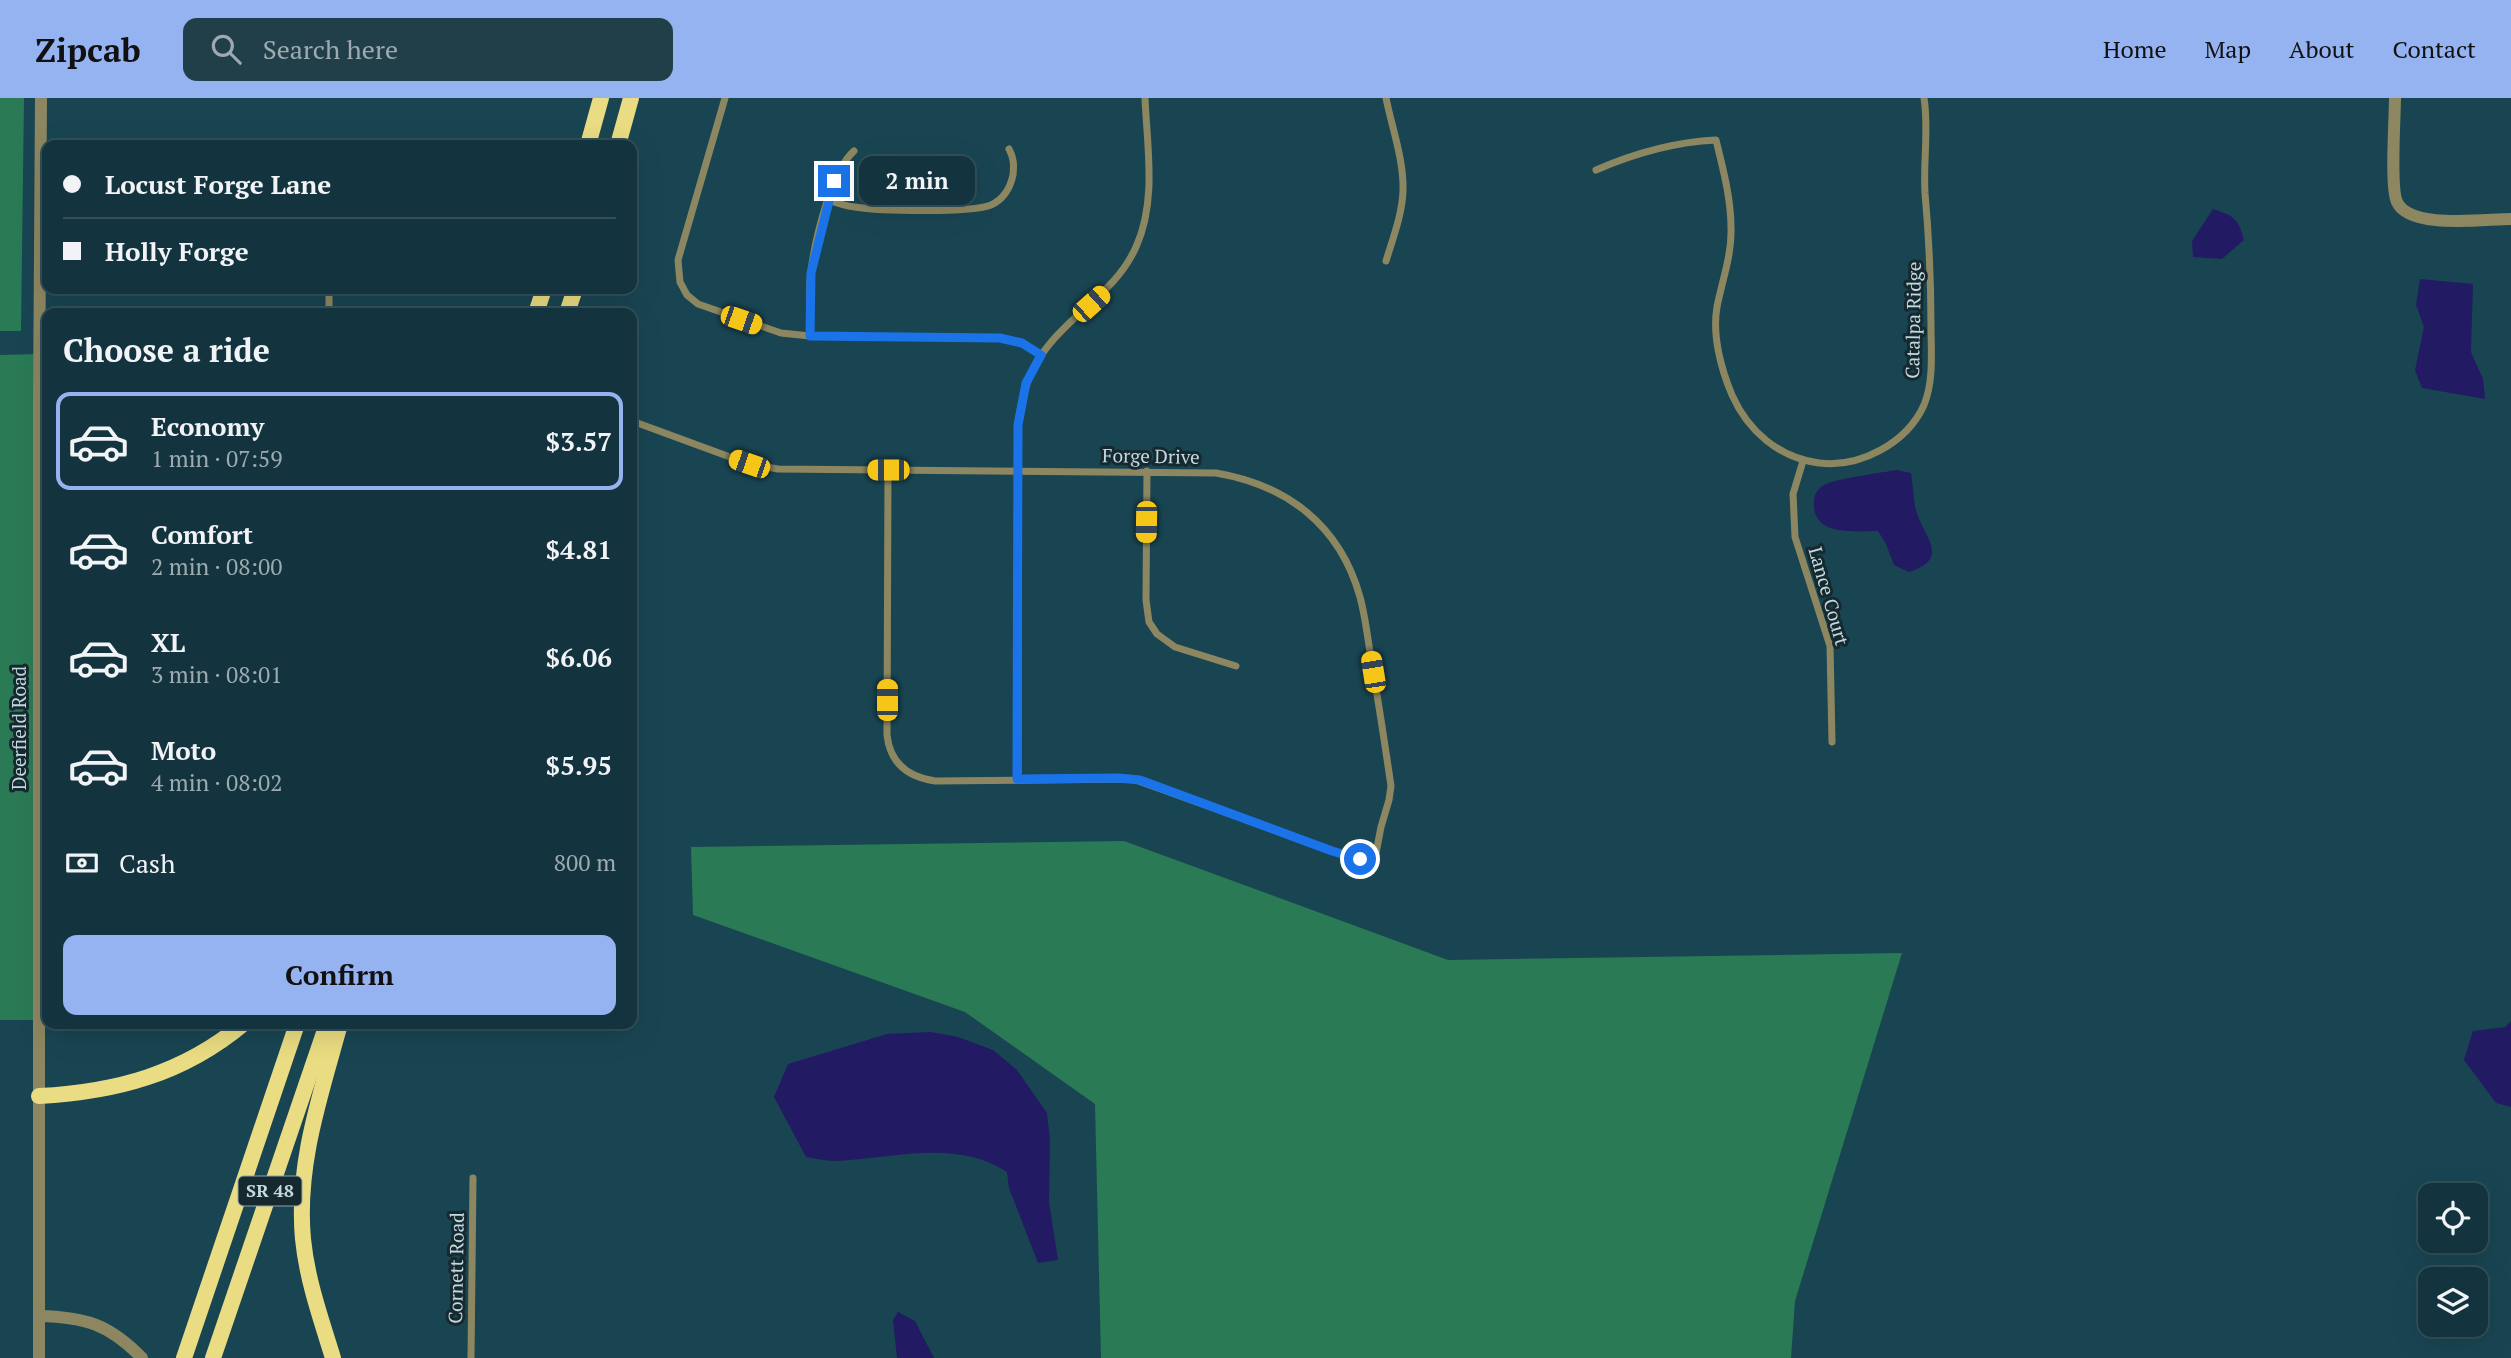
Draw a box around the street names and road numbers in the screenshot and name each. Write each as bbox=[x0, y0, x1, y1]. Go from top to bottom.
street label: Catalpa Ridge bbox=[1899, 261, 1926, 379]
street label: Forge Drive bbox=[1102, 442, 1200, 469]
street label: Lance Court bbox=[1803, 544, 1855, 648]
street label: Deerfield Road bbox=[6, 666, 31, 790]
road number: SR 48 bbox=[238, 1176, 302, 1206]
street label: Cornett Road bbox=[442, 1212, 469, 1324]

